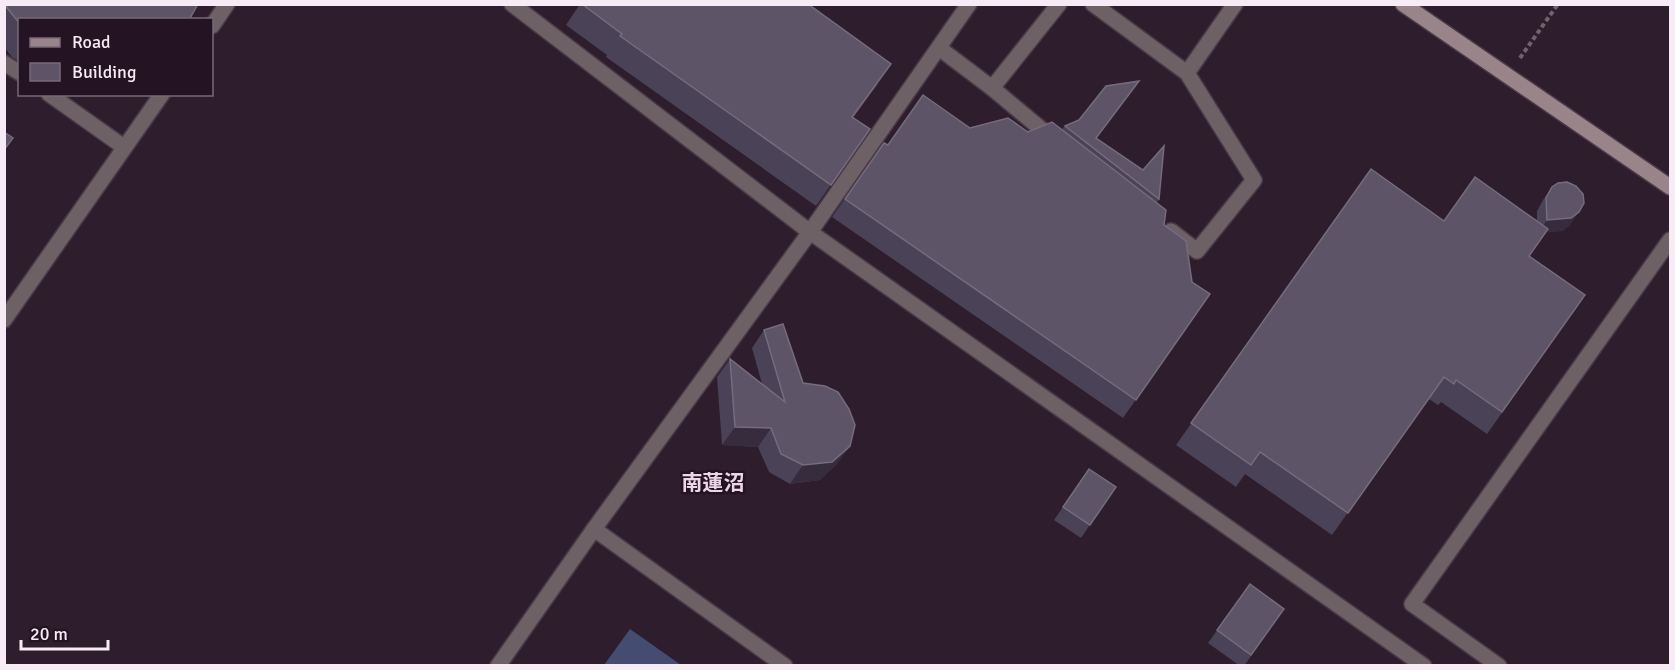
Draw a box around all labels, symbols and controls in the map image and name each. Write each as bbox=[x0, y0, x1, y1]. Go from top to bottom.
legend bbox=[18, 18, 213, 96]
text: Road bbox=[72, 31, 111, 53]
text: Building bbox=[72, 61, 136, 83]
district label: 南蓮沼 bbox=[682, 470, 745, 496]
scale bar bbox=[21, 613, 108, 651]
text: 20 m bbox=[30, 623, 68, 645]

